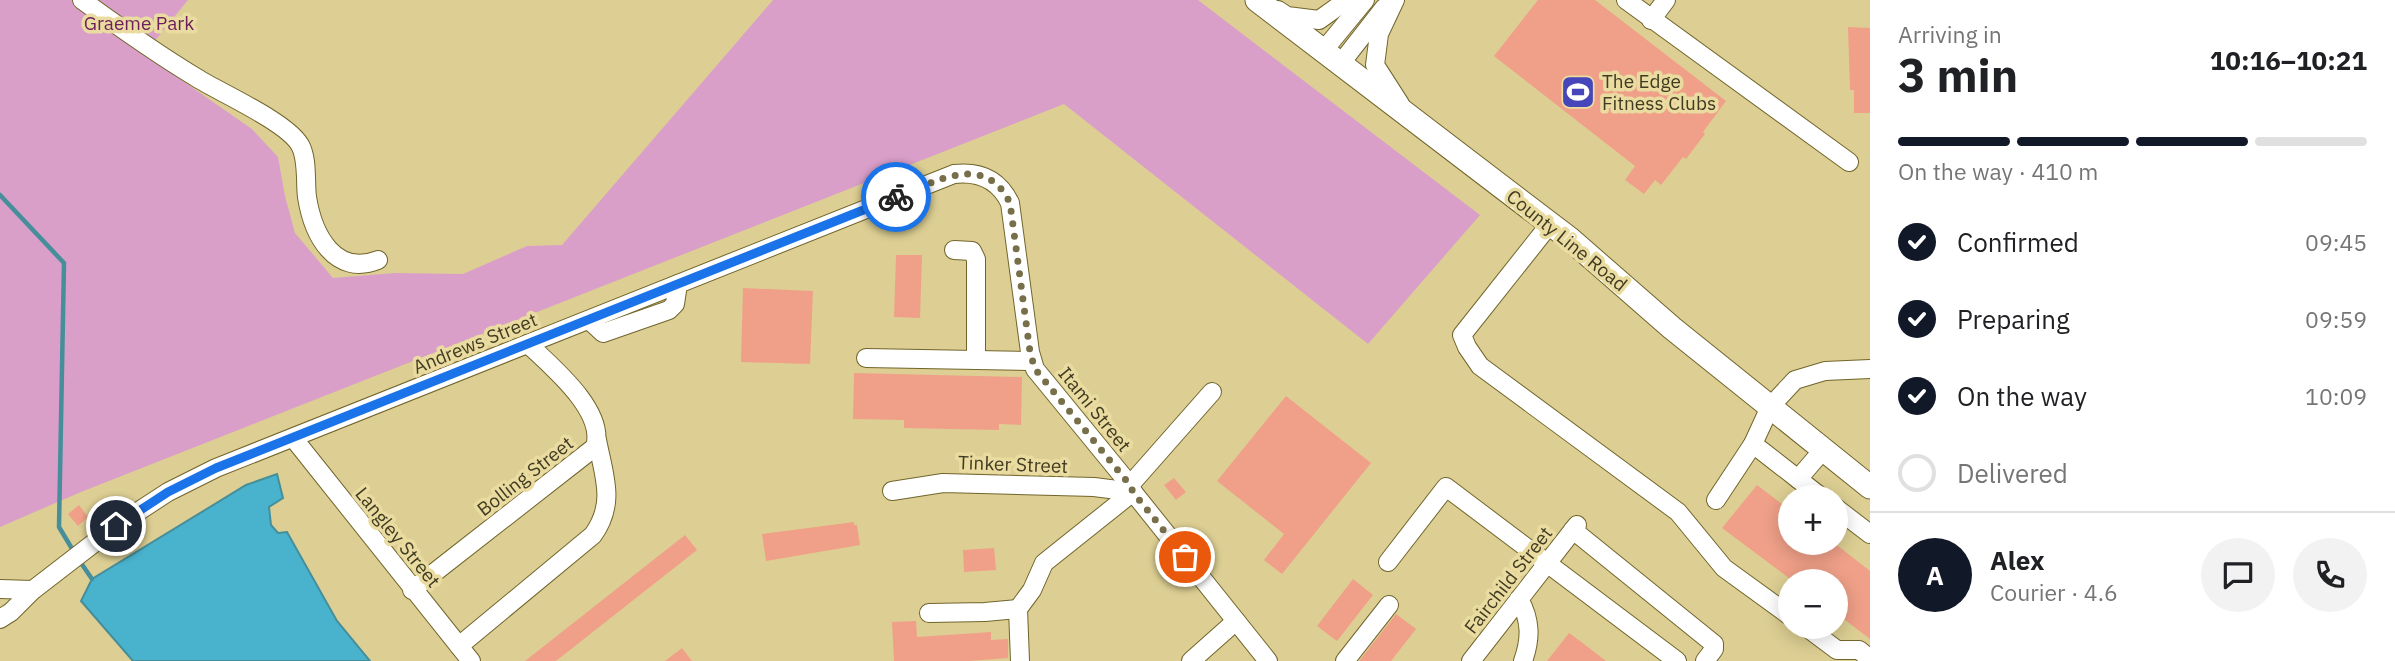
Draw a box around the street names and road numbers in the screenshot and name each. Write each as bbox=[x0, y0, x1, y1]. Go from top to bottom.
street label: County Line Road bbox=[1502, 184, 1632, 296]
street label: Andrews Street bbox=[409, 307, 541, 379]
street label: Itami Street bbox=[1053, 362, 1137, 456]
street label: Bolling Street bbox=[472, 431, 578, 521]
street label: Tinker Street bbox=[958, 450, 1068, 478]
street label: Langley Street bbox=[350, 482, 446, 592]
street label: Fairchild Street bbox=[1459, 522, 1557, 638]

